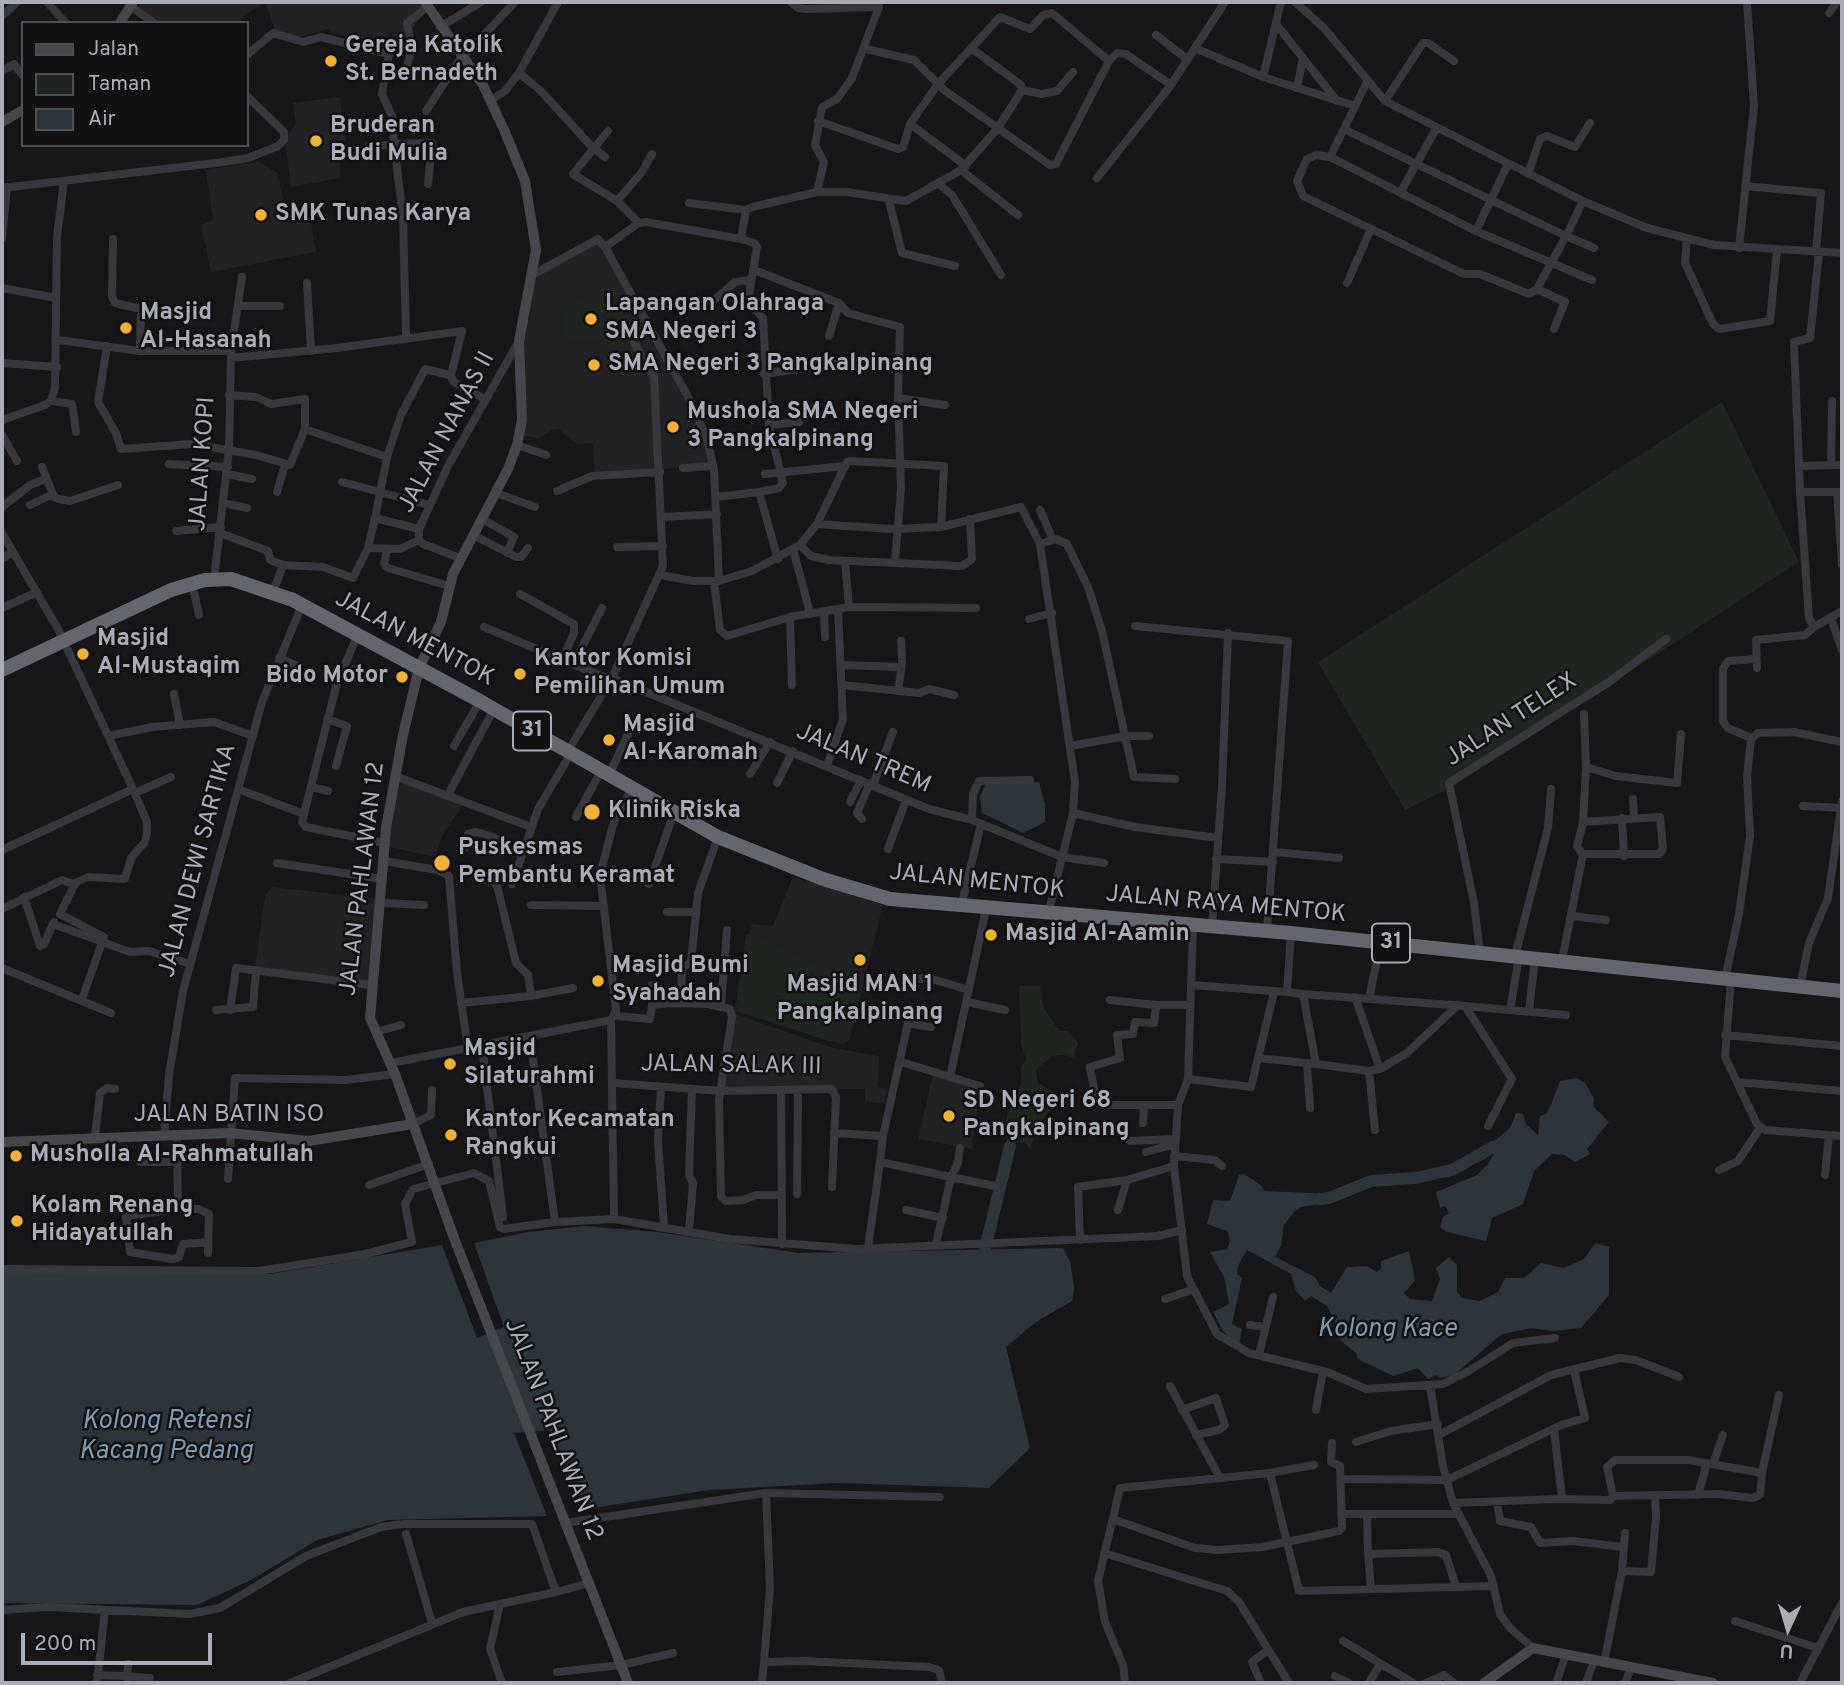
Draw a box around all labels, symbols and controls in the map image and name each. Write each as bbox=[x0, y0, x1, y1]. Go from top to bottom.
legend bbox=[21, 21, 248, 147]
place label: Gereja Katolik St. Bernadeth bbox=[345, 33, 503, 89]
text: Jalan bbox=[88, 36, 139, 63]
marker: Gereja Katolik St. Bernadeth bbox=[323, 53, 339, 69]
text: Taman bbox=[88, 71, 151, 98]
text: Air bbox=[88, 106, 116, 133]
place label: Bruderan Budi Mulia bbox=[330, 113, 448, 169]
marker: Bruderan Budi Mulia bbox=[308, 133, 324, 149]
place label: SMK Tunas Karya bbox=[275, 201, 471, 229]
marker: SMK Tunas Karya bbox=[253, 207, 269, 223]
place label: Lapangan Olahraga SMA Negeri 3 bbox=[605, 291, 824, 347]
place label: Masjid Al-Hasanah bbox=[140, 300, 272, 356]
marker: Lapangan Olahraga SMA Negeri 3 bbox=[583, 311, 599, 327]
marker: Masjid Al-Hasanah bbox=[118, 320, 134, 336]
street label: JALAN NANAS II bbox=[393, 347, 503, 519]
place label: SMA Negeri 3 Pangkalpinang bbox=[608, 351, 933, 379]
marker: SMA Negeri 3 Pangkalpinang bbox=[586, 357, 602, 373]
street label: JALAN KOPI bbox=[185, 396, 223, 532]
place label: Mushola SMA Negeri 3 Pangkalpinang bbox=[687, 399, 919, 455]
marker: Mushola SMA Negeri 3 Pangkalpinang bbox=[665, 419, 681, 435]
street label: JALAN MENTOK bbox=[329, 586, 499, 694]
place label: Masjid Al-Mustaqim bbox=[97, 626, 241, 682]
marker: Masjid Al-Mustaqim bbox=[75, 646, 91, 662]
place label: Kantor Komisi Pemilihan Umum bbox=[534, 646, 725, 702]
place label: Bido Motor bbox=[266, 663, 388, 691]
marker: Kantor Komisi Pemilihan Umum bbox=[512, 666, 528, 682]
street label: JALAN TELEX bbox=[1441, 668, 1583, 774]
marker: Bido Motor bbox=[394, 669, 410, 685]
road number: 31 bbox=[513, 712, 551, 750]
place label: Masjid Al-Karomah bbox=[623, 712, 758, 768]
street label: JALAN TREM bbox=[791, 719, 935, 801]
marker: Masjid Al-Karomah bbox=[601, 732, 617, 748]
street label: JALAN DEWI SARTIKA bbox=[154, 741, 244, 981]
street label: JALAN PAHLAWAN 12 bbox=[335, 760, 393, 998]
place label: Klinik Riska bbox=[608, 798, 741, 826]
marker: Klinik Riska bbox=[582, 802, 602, 822]
place label: Puskesmas Pembantu Keramat bbox=[458, 835, 675, 891]
marker: Puskesmas Pembantu Keramat bbox=[432, 853, 452, 873]
street label: JALAN MENTOK bbox=[888, 859, 1066, 907]
street label: JALAN RAYA MENTOK bbox=[1104, 881, 1348, 931]
place label: Masjid Al-Aamin bbox=[1005, 921, 1190, 949]
road number: 31 bbox=[1372, 924, 1410, 962]
marker: Masjid Al-Aamin bbox=[983, 927, 999, 943]
marker: Masjid MAN 1 Pangkalpinang bbox=[852, 952, 868, 968]
place label: Masjid Bumi Syahadah bbox=[612, 953, 749, 1009]
place label: Masjid MAN 1 Pangkalpinang bbox=[777, 972, 943, 1028]
marker: Masjid Bumi Syahadah bbox=[590, 973, 606, 989]
place label: Masjid Silaturahmi bbox=[464, 1036, 595, 1092]
street label: JALAN SALAK III bbox=[640, 1051, 822, 1083]
marker: Masjid Silaturahmi bbox=[442, 1056, 458, 1072]
place label: SD Negeri 68 Pangkalpinang bbox=[963, 1088, 1129, 1144]
street label: JALAN BATIN ISO bbox=[134, 1102, 324, 1130]
place label: Kantor Kecamatan Rangkui bbox=[465, 1107, 675, 1163]
marker: SD Negeri 68 Pangkalpinang bbox=[941, 1108, 957, 1124]
marker: Kantor Kecamatan Rangkui bbox=[443, 1127, 459, 1143]
place label: Musholla Al-Rahmatullah bbox=[30, 1142, 314, 1170]
marker: Musholla Al-Rahmatullah bbox=[8, 1148, 24, 1164]
place label: Kolam Renang Hidayatullah bbox=[31, 1193, 193, 1249]
marker: Kolam Renang Hidayatullah bbox=[9, 1213, 25, 1229]
street label: JALAN PAHLAWAN 12 bbox=[496, 1315, 608, 1545]
water label: Kolong Kace bbox=[1317, 1315, 1457, 1347]
water label: Kolong Retensi Kacang Pedang bbox=[79, 1407, 253, 1468]
north arrow bbox=[1753, 1594, 1823, 1664]
scale bar bbox=[24, 1618, 215, 1662]
text: 200 m bbox=[34, 1631, 96, 1658]
text: U bbox=[1779, 1638, 1794, 1662]

